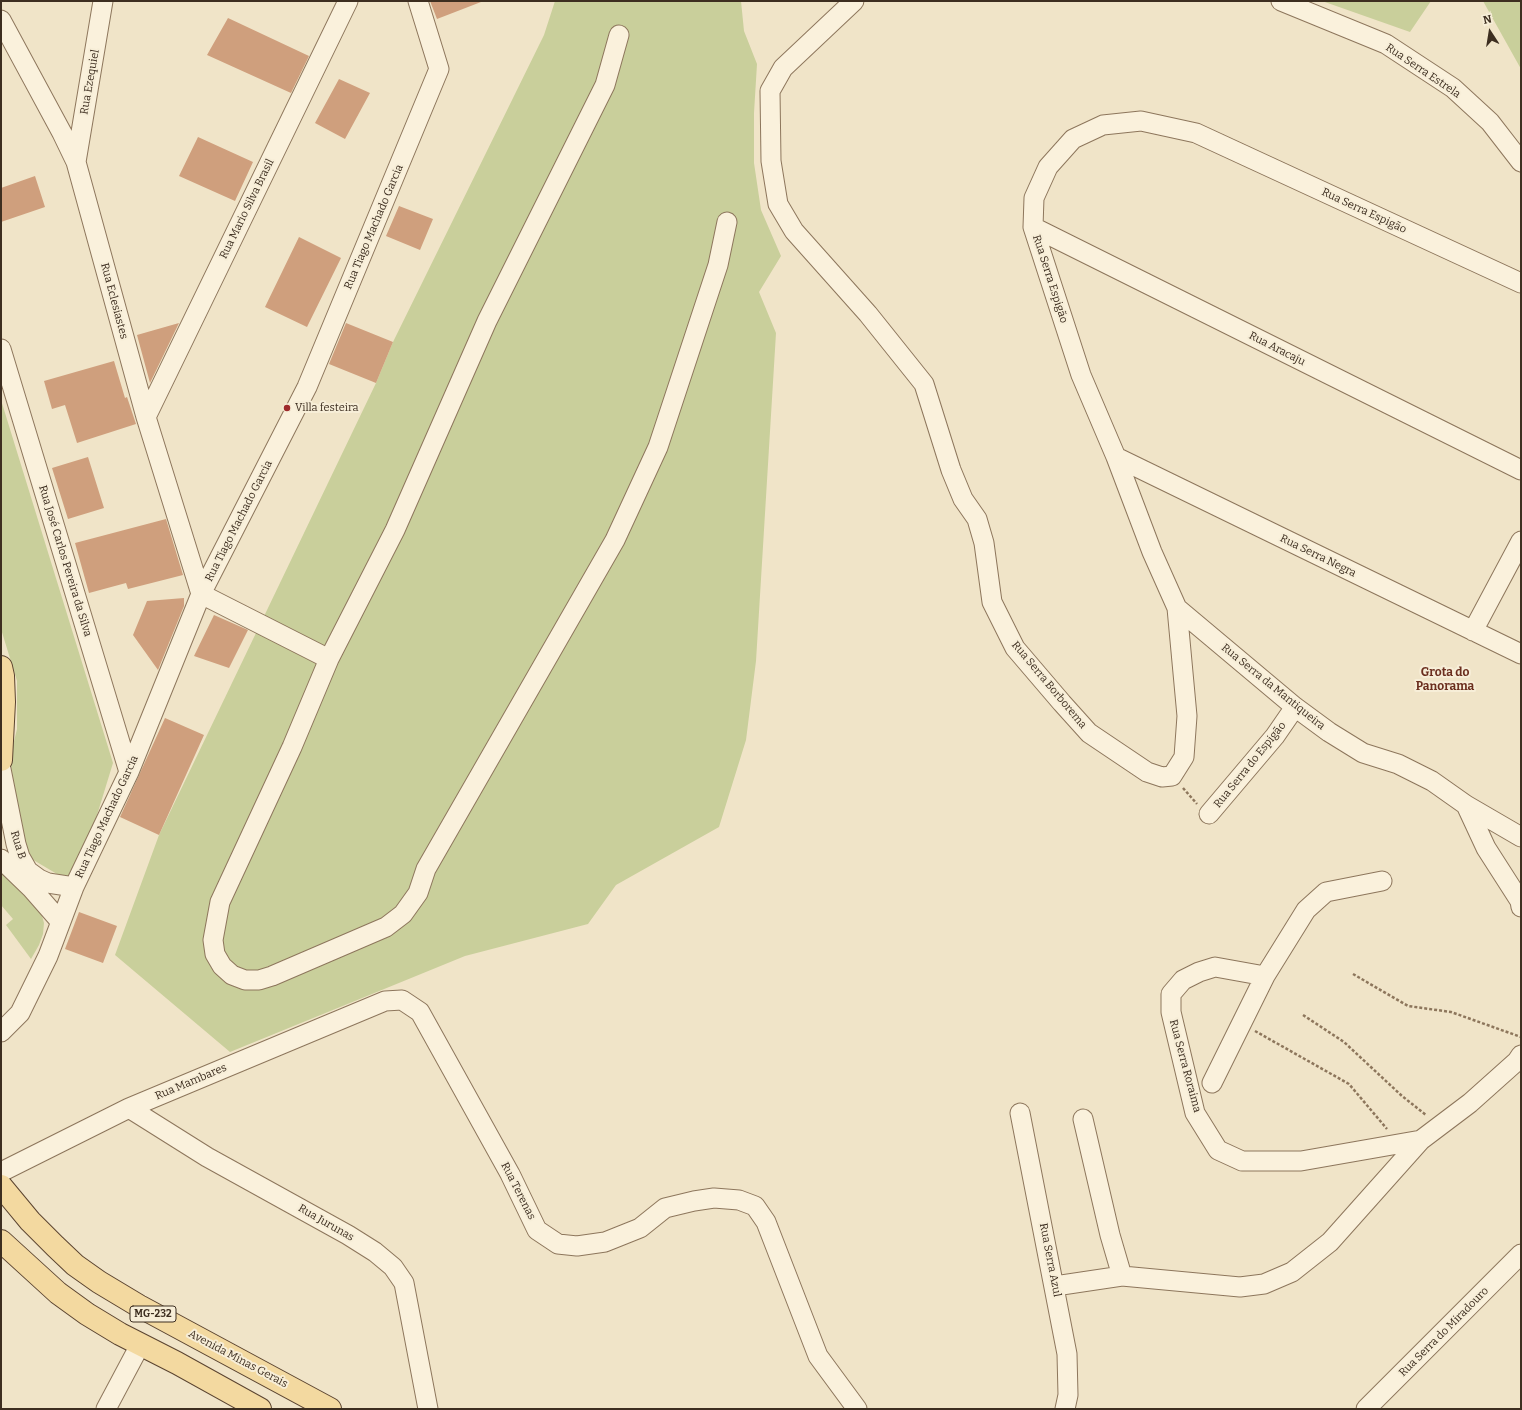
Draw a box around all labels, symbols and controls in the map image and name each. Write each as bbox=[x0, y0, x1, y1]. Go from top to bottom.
north arrow bbox=[1470, 12, 1510, 52]
text: N bbox=[1482, 13, 1493, 27]
street label: Rua Serra Estrela bbox=[1383, 41, 1463, 101]
street label: Rua Ezequiel bbox=[78, 49, 102, 115]
street label: Rua Mario Silva Brasil bbox=[217, 157, 277, 261]
street label: Rua Tiago Machado Garcia bbox=[342, 163, 406, 291]
street label: Rua Serra Espigão bbox=[1319, 186, 1409, 236]
street label: Rua Serra Espigão bbox=[1029, 233, 1071, 325]
street label: Rua Eclesiastes bbox=[98, 262, 130, 340]
street label: Rua Aracaju bbox=[1247, 329, 1307, 369]
place label: Villa festeira bbox=[295, 401, 358, 415]
marker: Villa festeira bbox=[282, 403, 292, 413]
street label: Rua Tiago Machado Garcia bbox=[203, 458, 275, 584]
street label: Rua José Carlos Pereira da Silva bbox=[36, 484, 94, 638]
street label: Rua Serra Negra bbox=[1278, 532, 1358, 580]
street label: Rua Serra Borborema bbox=[1009, 639, 1089, 731]
street label: Rua Serra da Mantiqueira bbox=[1219, 641, 1327, 733]
district label: Grota do Panorama bbox=[1416, 666, 1474, 694]
street label: Rua Serra do Espigão bbox=[1211, 719, 1289, 811]
street label: Rua Tiago Machado Garcia bbox=[73, 753, 141, 881]
street label: Rua B bbox=[7, 829, 29, 861]
street label: Rua Serra Roraima bbox=[1166, 1018, 1204, 1114]
street label: Rua Mambares bbox=[153, 1061, 229, 1103]
street label: Rua Terenas bbox=[498, 1160, 538, 1222]
street label: Rua Jurunas bbox=[296, 1202, 356, 1244]
street label: Rua Serra Azul bbox=[1036, 1222, 1064, 1298]
street label: Rua Serra do Miradouro bbox=[1396, 1284, 1492, 1380]
road number: MG-232 bbox=[130, 1306, 176, 1322]
street label: Avenida Minas Gerais bbox=[186, 1327, 290, 1391]

